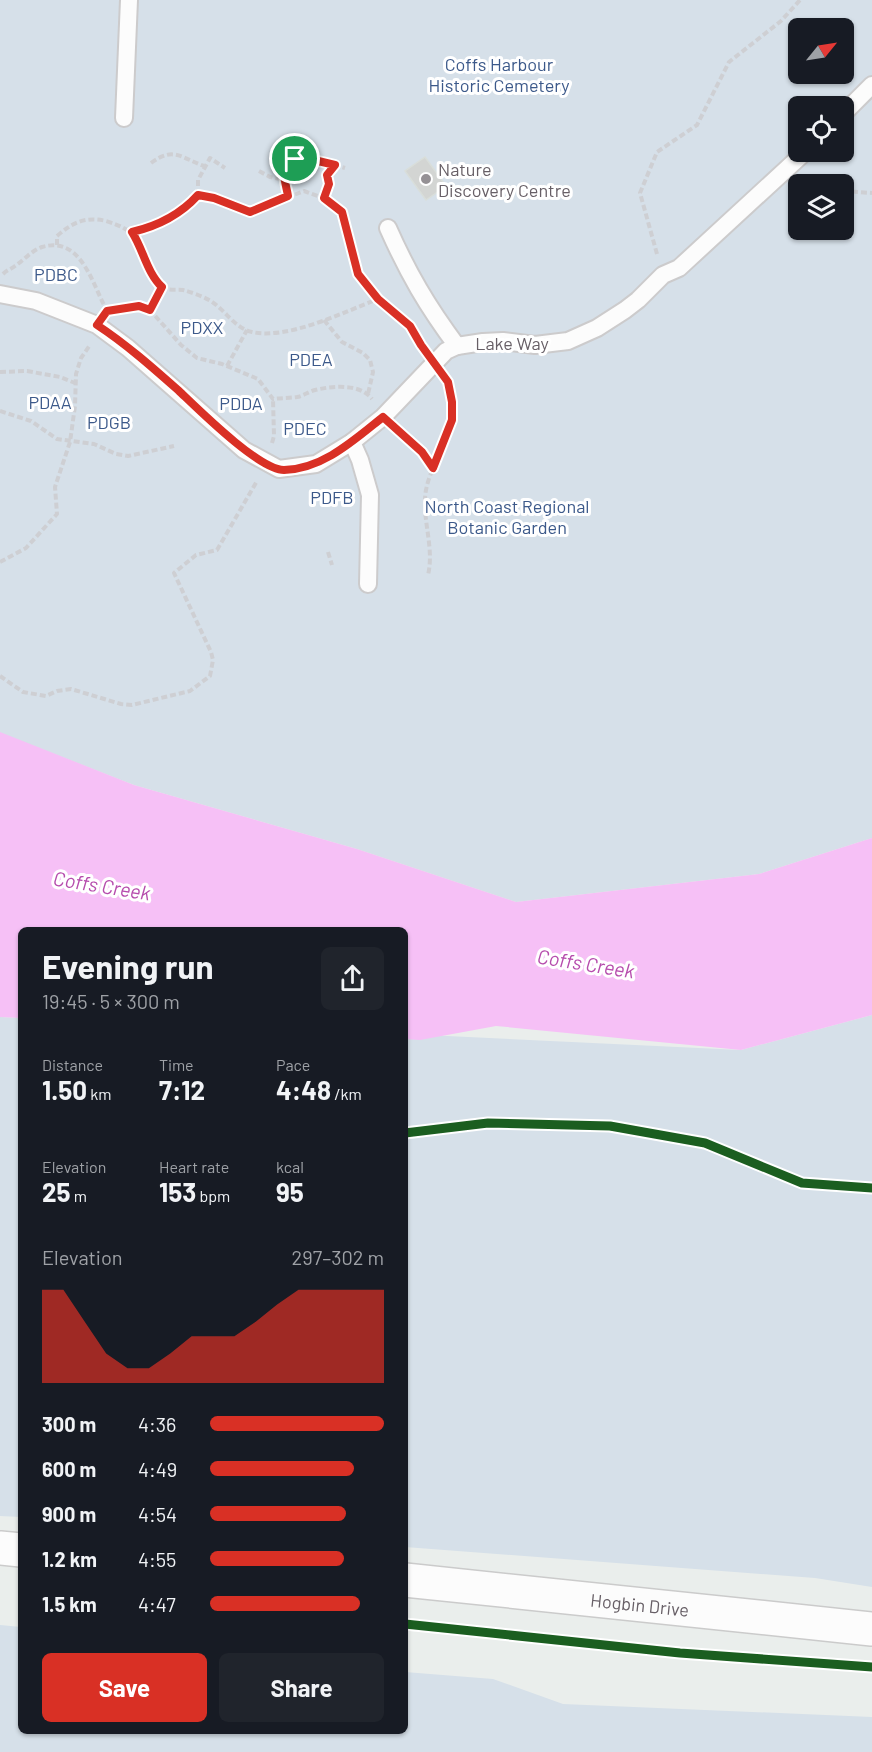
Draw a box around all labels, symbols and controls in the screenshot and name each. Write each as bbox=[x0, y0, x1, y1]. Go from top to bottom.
north arrow bbox=[788, 18, 854, 84]
map controls bbox=[788, 18, 854, 240]
park label: Coffs Harbour Historic Cemetery bbox=[428, 53, 570, 96]
button: locate bbox=[788, 96, 854, 162]
pin bbox=[269, 133, 320, 184]
icon: arrive bbox=[278, 142, 311, 175]
place label: Nature Discovery Centre bbox=[438, 158, 571, 201]
marker: Nature Discovery Centre bbox=[419, 172, 433, 186]
button: layers bbox=[788, 174, 854, 240]
park label: PDBC bbox=[34, 263, 78, 285]
park label: PDXX bbox=[181, 316, 223, 338]
street label: Lake Way bbox=[475, 332, 549, 354]
park label: PDEA bbox=[289, 348, 333, 370]
park label: PDAA bbox=[28, 391, 72, 413]
park label: PDDA bbox=[219, 392, 263, 414]
park label: PDGB bbox=[87, 411, 131, 433]
park label: PDEC bbox=[283, 417, 327, 439]
park label: PDFB bbox=[310, 486, 354, 508]
park label: North Coast Regional Botanic Garden bbox=[425, 495, 589, 538]
water label: Coffs Creek bbox=[52, 865, 153, 905]
water label: Coffs Creek bbox=[536, 943, 637, 983]
text: Evening run bbox=[42, 946, 214, 986]
button: share bbox=[321, 947, 384, 1010]
text: 19:45 · 5 × 300 m bbox=[42, 989, 180, 1013]
text: Distance bbox=[42, 1055, 103, 1074]
text: Time bbox=[159, 1055, 194, 1074]
text: Pace bbox=[276, 1055, 310, 1074]
text: 1.50 bbox=[42, 1074, 87, 1105]
text: 7:12 bbox=[159, 1074, 205, 1105]
text: 4:48 bbox=[276, 1074, 331, 1105]
text: km bbox=[87, 1084, 112, 1103]
text: /km bbox=[331, 1084, 362, 1103]
text: Elevation bbox=[42, 1157, 106, 1176]
text: Heart rate bbox=[159, 1157, 229, 1176]
text: kcal bbox=[276, 1157, 304, 1176]
text: 25 bbox=[42, 1176, 71, 1207]
text: 153 bbox=[159, 1176, 196, 1207]
text: 95 bbox=[276, 1176, 304, 1207]
text: m bbox=[71, 1186, 87, 1205]
text: bpm bbox=[196, 1186, 230, 1205]
text: Elevation bbox=[42, 1245, 123, 1269]
text: 297–302 m bbox=[292, 1245, 384, 1269]
text: 300 m bbox=[42, 1412, 96, 1436]
text: 4:36 bbox=[138, 1412, 176, 1436]
text: 600 m bbox=[42, 1457, 96, 1481]
text: 4:49 bbox=[138, 1457, 177, 1481]
text: 900 m bbox=[42, 1502, 96, 1526]
text: 4:54 bbox=[138, 1502, 177, 1526]
text: 1.2 km bbox=[42, 1547, 97, 1571]
text: 4:55 bbox=[138, 1547, 176, 1571]
street label: Hogbin Drive bbox=[589, 1589, 690, 1621]
text: 1.5 km bbox=[42, 1592, 97, 1616]
text: 4:47 bbox=[138, 1592, 176, 1616]
button: Save bbox=[42, 1653, 207, 1722]
button: Share bbox=[219, 1653, 384, 1722]

